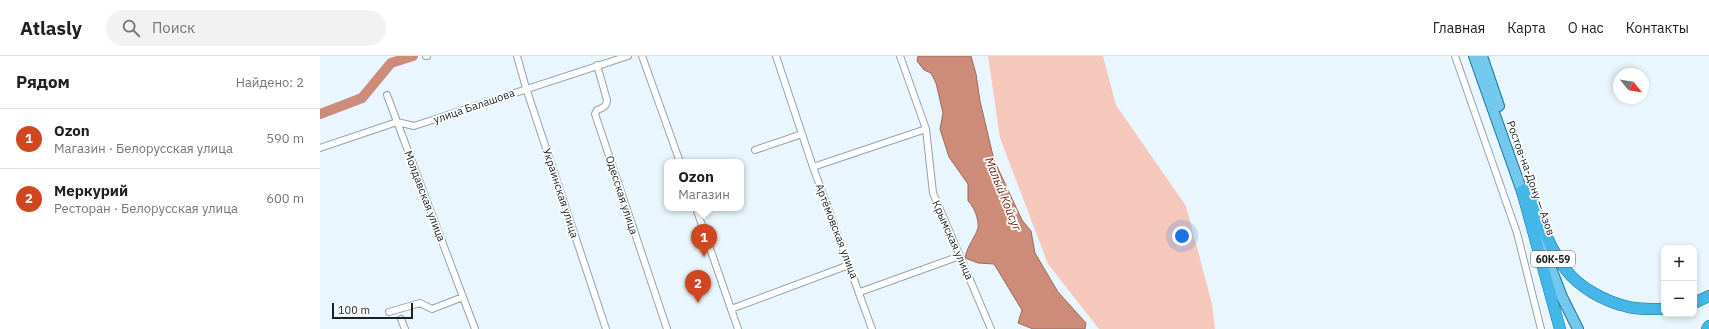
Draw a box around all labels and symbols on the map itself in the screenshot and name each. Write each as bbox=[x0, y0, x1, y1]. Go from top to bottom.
north arrow bbox=[1613, 68, 1649, 104]
street label: улица Балашова bbox=[432, 85, 517, 126]
street label: Ростов-на-Дону — Азов bbox=[1504, 119, 1558, 237]
street label: Украинская улица bbox=[540, 146, 582, 240]
street label: Молдавская улица bbox=[401, 149, 449, 244]
street label: Одесская улица bbox=[603, 154, 641, 236]
water label: Малый Койсуг bbox=[982, 155, 1025, 234]
street label: Артёмовская улица bbox=[812, 182, 862, 281]
street label: Крымская улица bbox=[929, 198, 977, 282]
pin: 1 bbox=[691, 224, 717, 257]
your location bbox=[1172, 226, 1192, 246]
road number: 60К-59 bbox=[1531, 251, 1575, 267]
pin: 2 bbox=[685, 270, 711, 303]
scale bar bbox=[332, 301, 413, 320]

